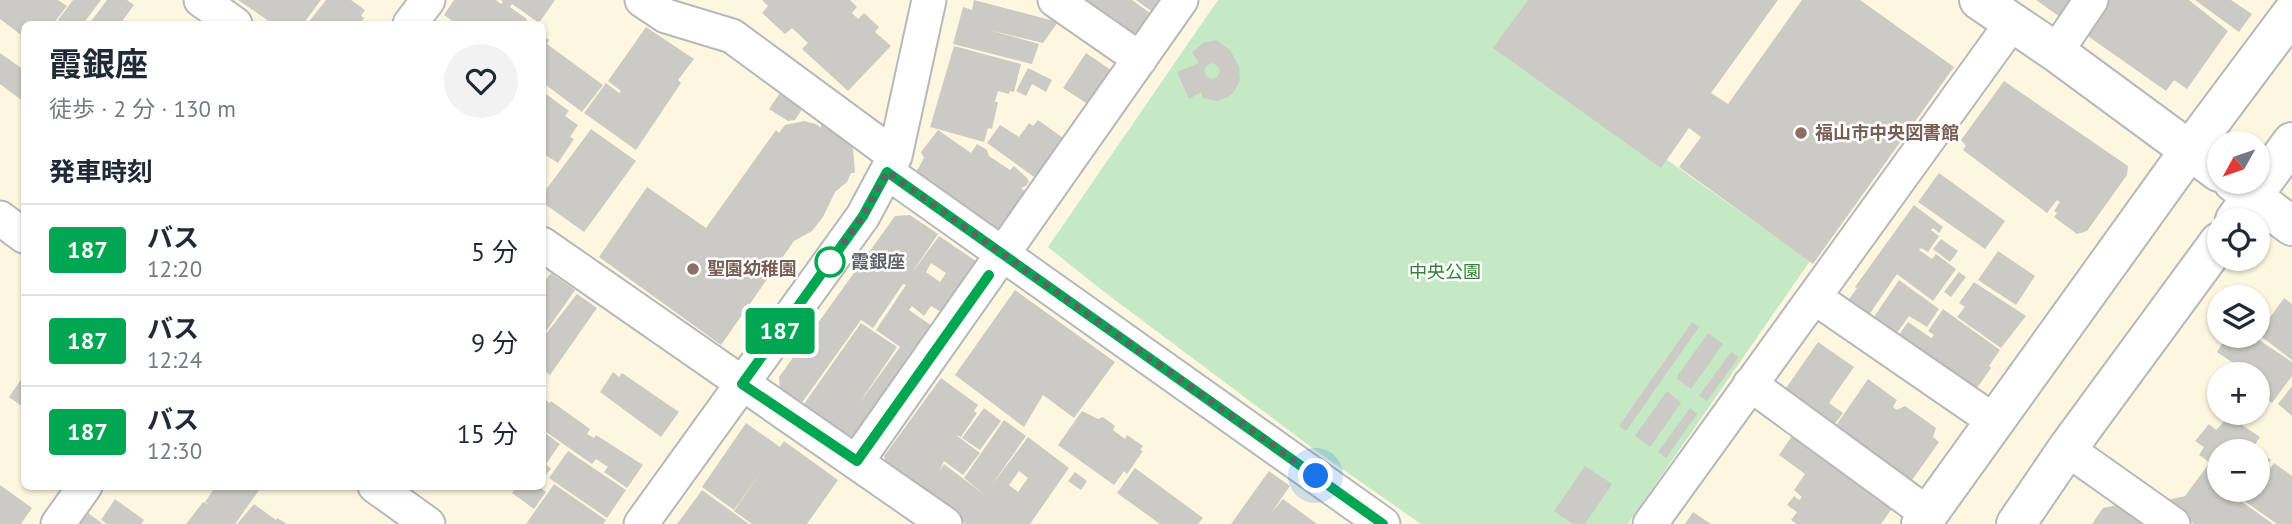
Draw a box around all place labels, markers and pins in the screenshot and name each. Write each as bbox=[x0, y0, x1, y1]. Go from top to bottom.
place label: 福山市中央図書館 bbox=[1815, 121, 1959, 144]
marker: 福山市中央図書館 bbox=[1793, 125, 1809, 141]
marker: 霞銀座 bbox=[815, 247, 845, 277]
place label: 霞銀座 bbox=[851, 250, 905, 273]
place label: 聖園幼稚園 bbox=[707, 257, 797, 280]
marker: 聖園幼稚園 bbox=[685, 261, 701, 277]

